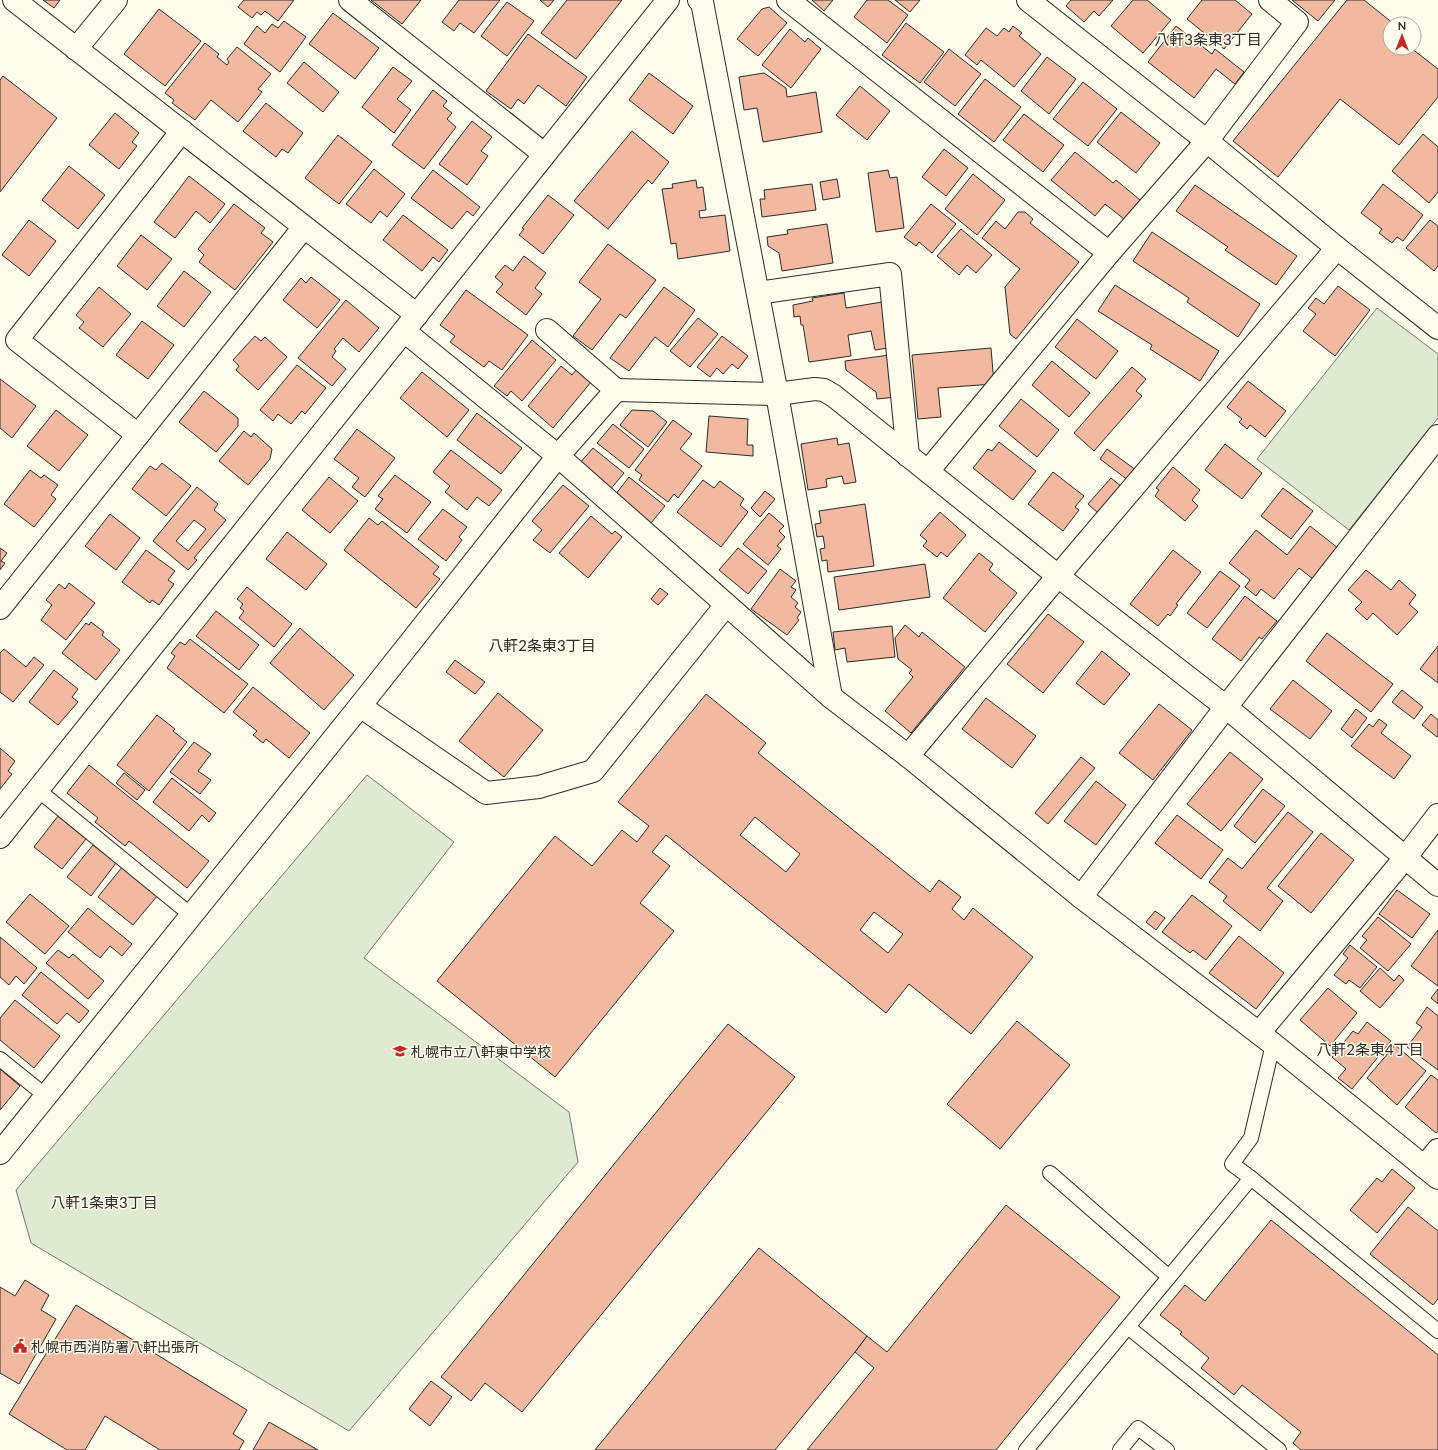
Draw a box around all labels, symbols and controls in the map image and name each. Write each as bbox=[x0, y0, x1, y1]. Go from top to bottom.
north arrow bbox=[1382, 16, 1422, 56]
text: N bbox=[1398, 19, 1406, 32]
district label: 八軒3条東3丁目 bbox=[1154, 30, 1262, 48]
district label: 八軒2条東3丁目 bbox=[488, 636, 596, 654]
district label: 八軒2条東4丁目 bbox=[1316, 1040, 1424, 1058]
school or university icon: 札幌市立八軒東中学校 bbox=[392, 1043, 408, 1059]
place label: 札幌市立八軒東中学校 bbox=[411, 1043, 551, 1060]
district label: 八軒1条東3丁目 bbox=[50, 1193, 158, 1211]
public building icon: 札幌市西消防署八軒出張所 bbox=[12, 1338, 28, 1354]
place label: 札幌市西消防署八軒出張所 bbox=[31, 1338, 199, 1355]

